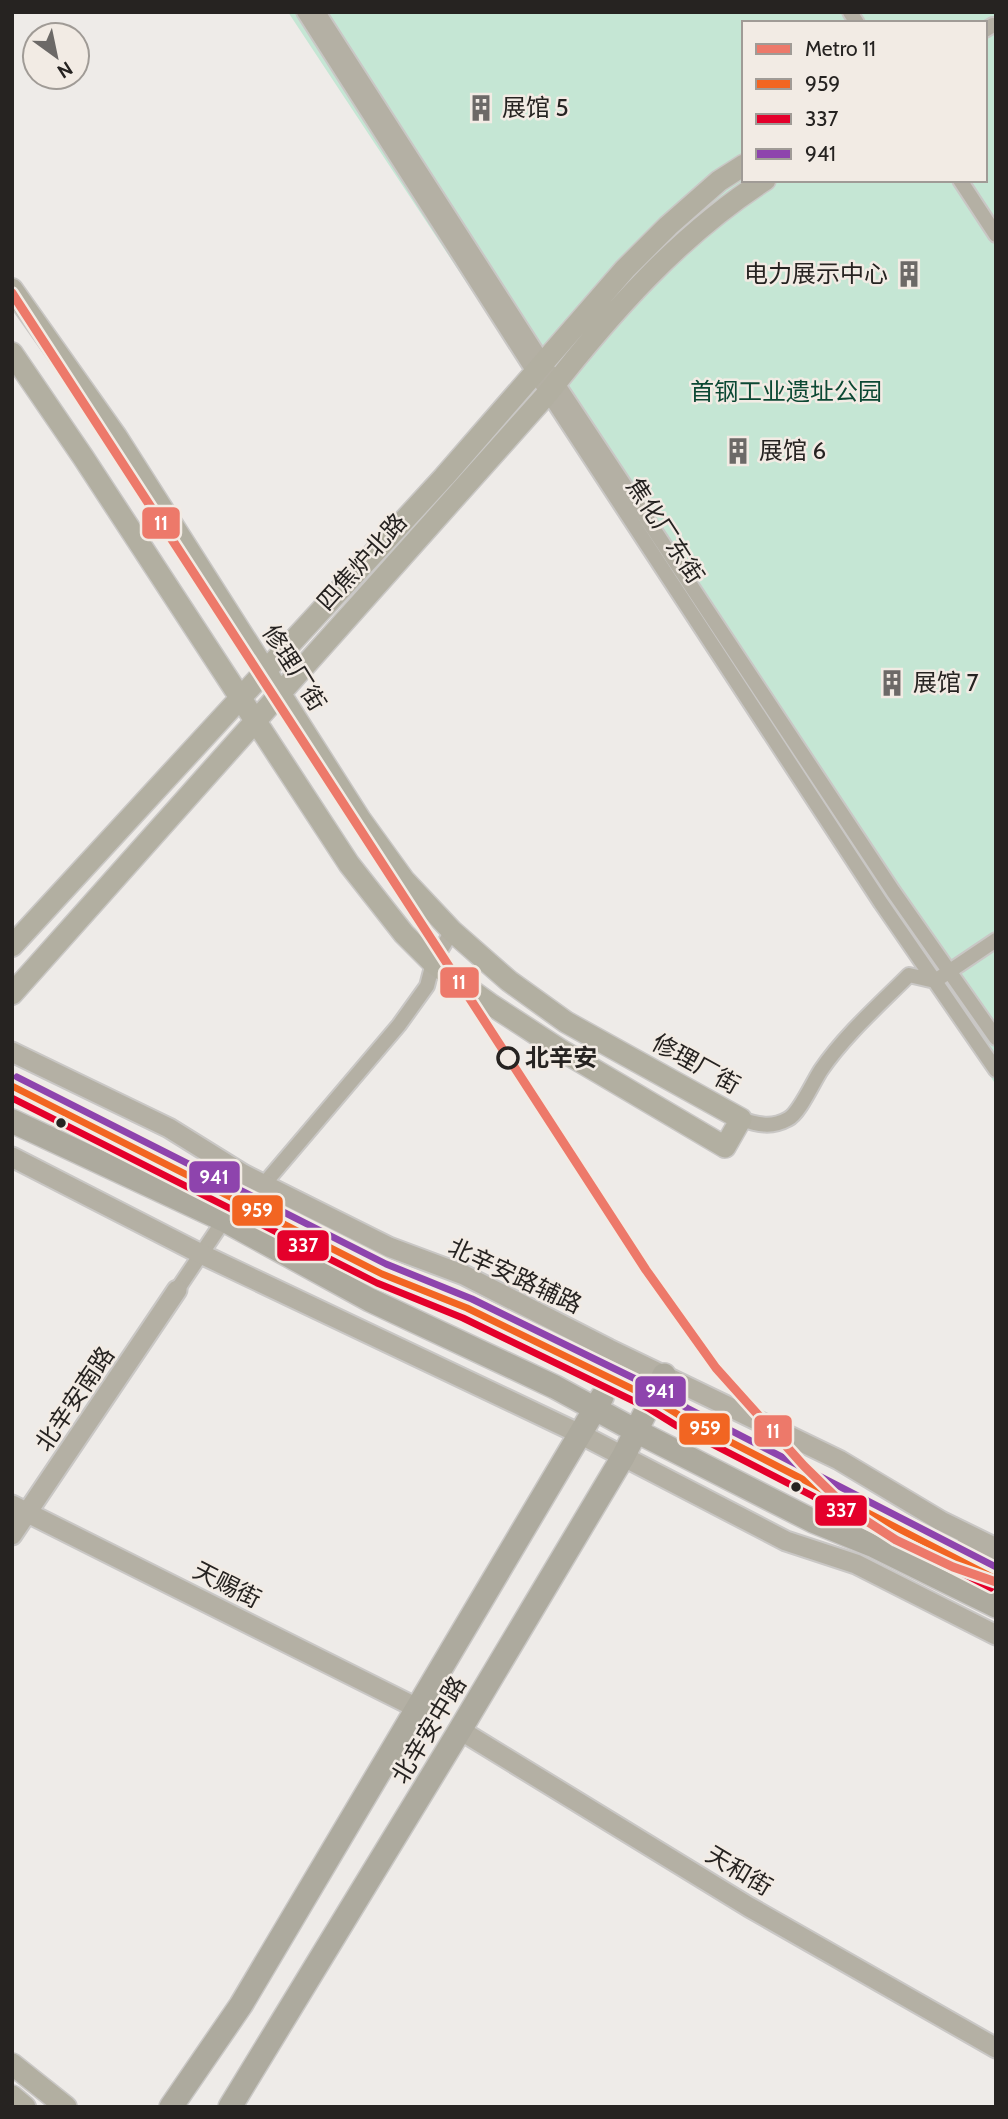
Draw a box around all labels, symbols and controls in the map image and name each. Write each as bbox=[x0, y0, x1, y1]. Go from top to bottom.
north arrow bbox=[21, 21, 91, 91]
legend bbox=[742, 21, 987, 182]
text: Metro 11 bbox=[805, 36, 876, 61]
text: N bbox=[53, 57, 77, 83]
text: 959 bbox=[805, 71, 840, 96]
building icon: 展馆 5 bbox=[466, 93, 496, 123]
place label: 展馆 5 bbox=[502, 93, 568, 122]
text: 337 bbox=[805, 106, 839, 131]
text: 941 bbox=[805, 141, 836, 166]
place label: 电力展示中心 bbox=[744, 259, 888, 288]
building icon: 电力展示中心 bbox=[894, 259, 924, 289]
park label: 首钢工业遗址公园 bbox=[690, 377, 882, 406]
building icon: 展馆 6 bbox=[723, 436, 753, 466]
place label: 展馆 6 bbox=[759, 436, 826, 465]
street label: 焦化厂东街 bbox=[621, 473, 710, 589]
line badge: 11 bbox=[141, 506, 181, 540]
street label: 四焦炉北路 bbox=[311, 507, 413, 616]
text: 11 bbox=[154, 512, 168, 535]
street label: 修理厂街 bbox=[257, 619, 332, 716]
building icon: 展馆 7 bbox=[877, 668, 907, 698]
place label: 展馆 7 bbox=[913, 668, 978, 697]
line badge: 11 bbox=[439, 966, 480, 999]
text: 11 bbox=[452, 971, 466, 994]
street label: 修理厂街 bbox=[647, 1028, 745, 1100]
place label: 北辛安 bbox=[525, 1043, 597, 1072]
marker: 北辛安 bbox=[497, 1047, 519, 1069]
unlabelled marker bbox=[54, 1116, 68, 1130]
line badge: 941 bbox=[188, 1160, 241, 1194]
text: 941 bbox=[199, 1166, 229, 1189]
line badge: 959 bbox=[231, 1194, 284, 1227]
text: 959 bbox=[241, 1199, 273, 1222]
line badge: 337 bbox=[276, 1229, 330, 1262]
street label: 北辛安路辅路 bbox=[444, 1232, 587, 1319]
text: 337 bbox=[288, 1234, 318, 1257]
street label: 北辛安南路 bbox=[29, 1341, 120, 1457]
line badge: 941 bbox=[634, 1375, 687, 1408]
text: 941 bbox=[645, 1380, 675, 1403]
line badge: 959 bbox=[678, 1412, 731, 1446]
line badge: 11 bbox=[753, 1414, 793, 1448]
text: 959 bbox=[689, 1417, 721, 1440]
text: 11 bbox=[766, 1420, 780, 1443]
unlabelled marker bbox=[789, 1480, 803, 1494]
line badge: 337 bbox=[814, 1494, 868, 1527]
text: 337 bbox=[826, 1499, 856, 1522]
street label: 天赐街 bbox=[189, 1555, 266, 1614]
street label: 北辛安中路 bbox=[385, 1671, 472, 1789]
street label: 天和街 bbox=[701, 1840, 778, 1902]

